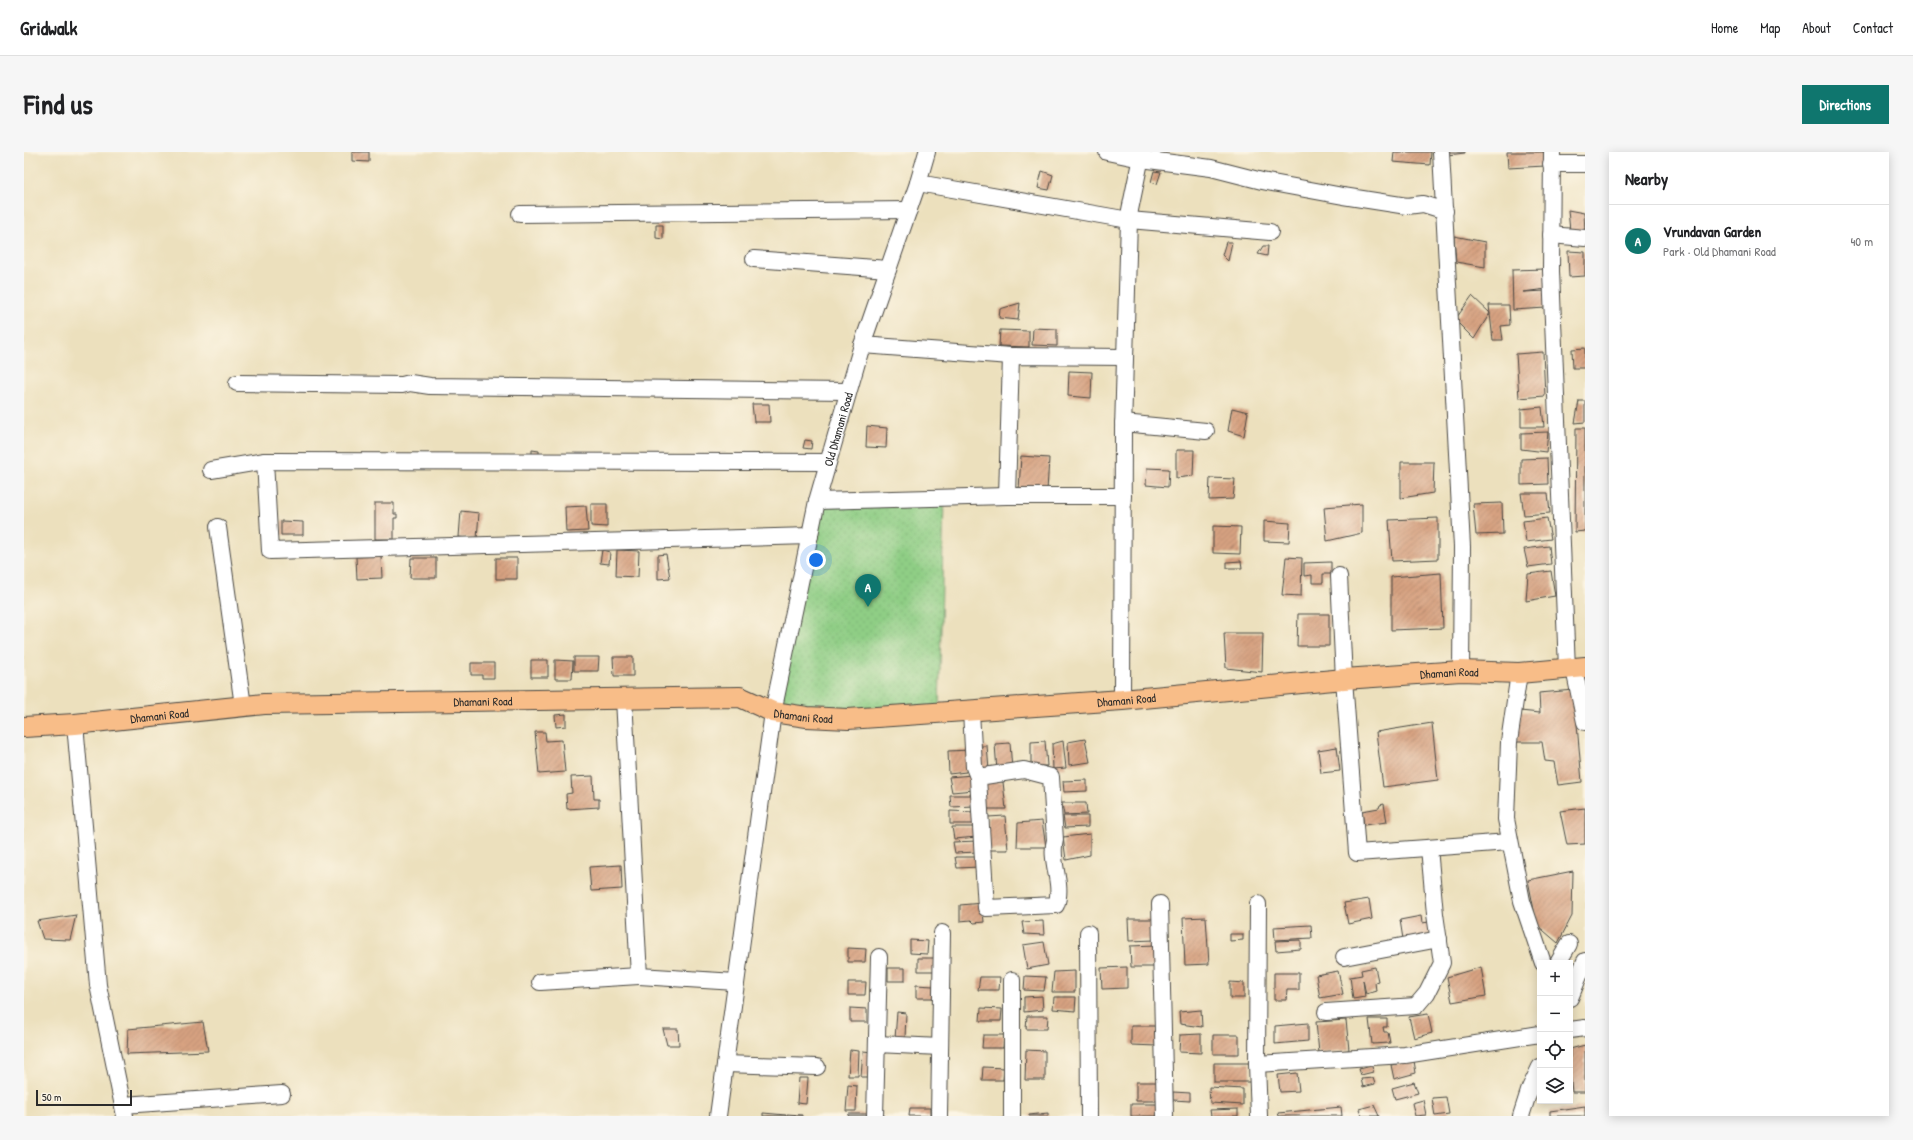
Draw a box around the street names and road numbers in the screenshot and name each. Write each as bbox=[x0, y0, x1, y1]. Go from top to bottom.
street label: Old Dhamani Road bbox=[819, 390, 857, 468]
street label: Dhamani Road bbox=[1419, 662, 1479, 682]
street label: Dhamani Road bbox=[1096, 688, 1157, 710]
street label: Dhamani Road bbox=[453, 692, 513, 710]
street label: Dhamani Road bbox=[129, 703, 190, 727]
street label: Dhamani Road bbox=[773, 704, 833, 727]

